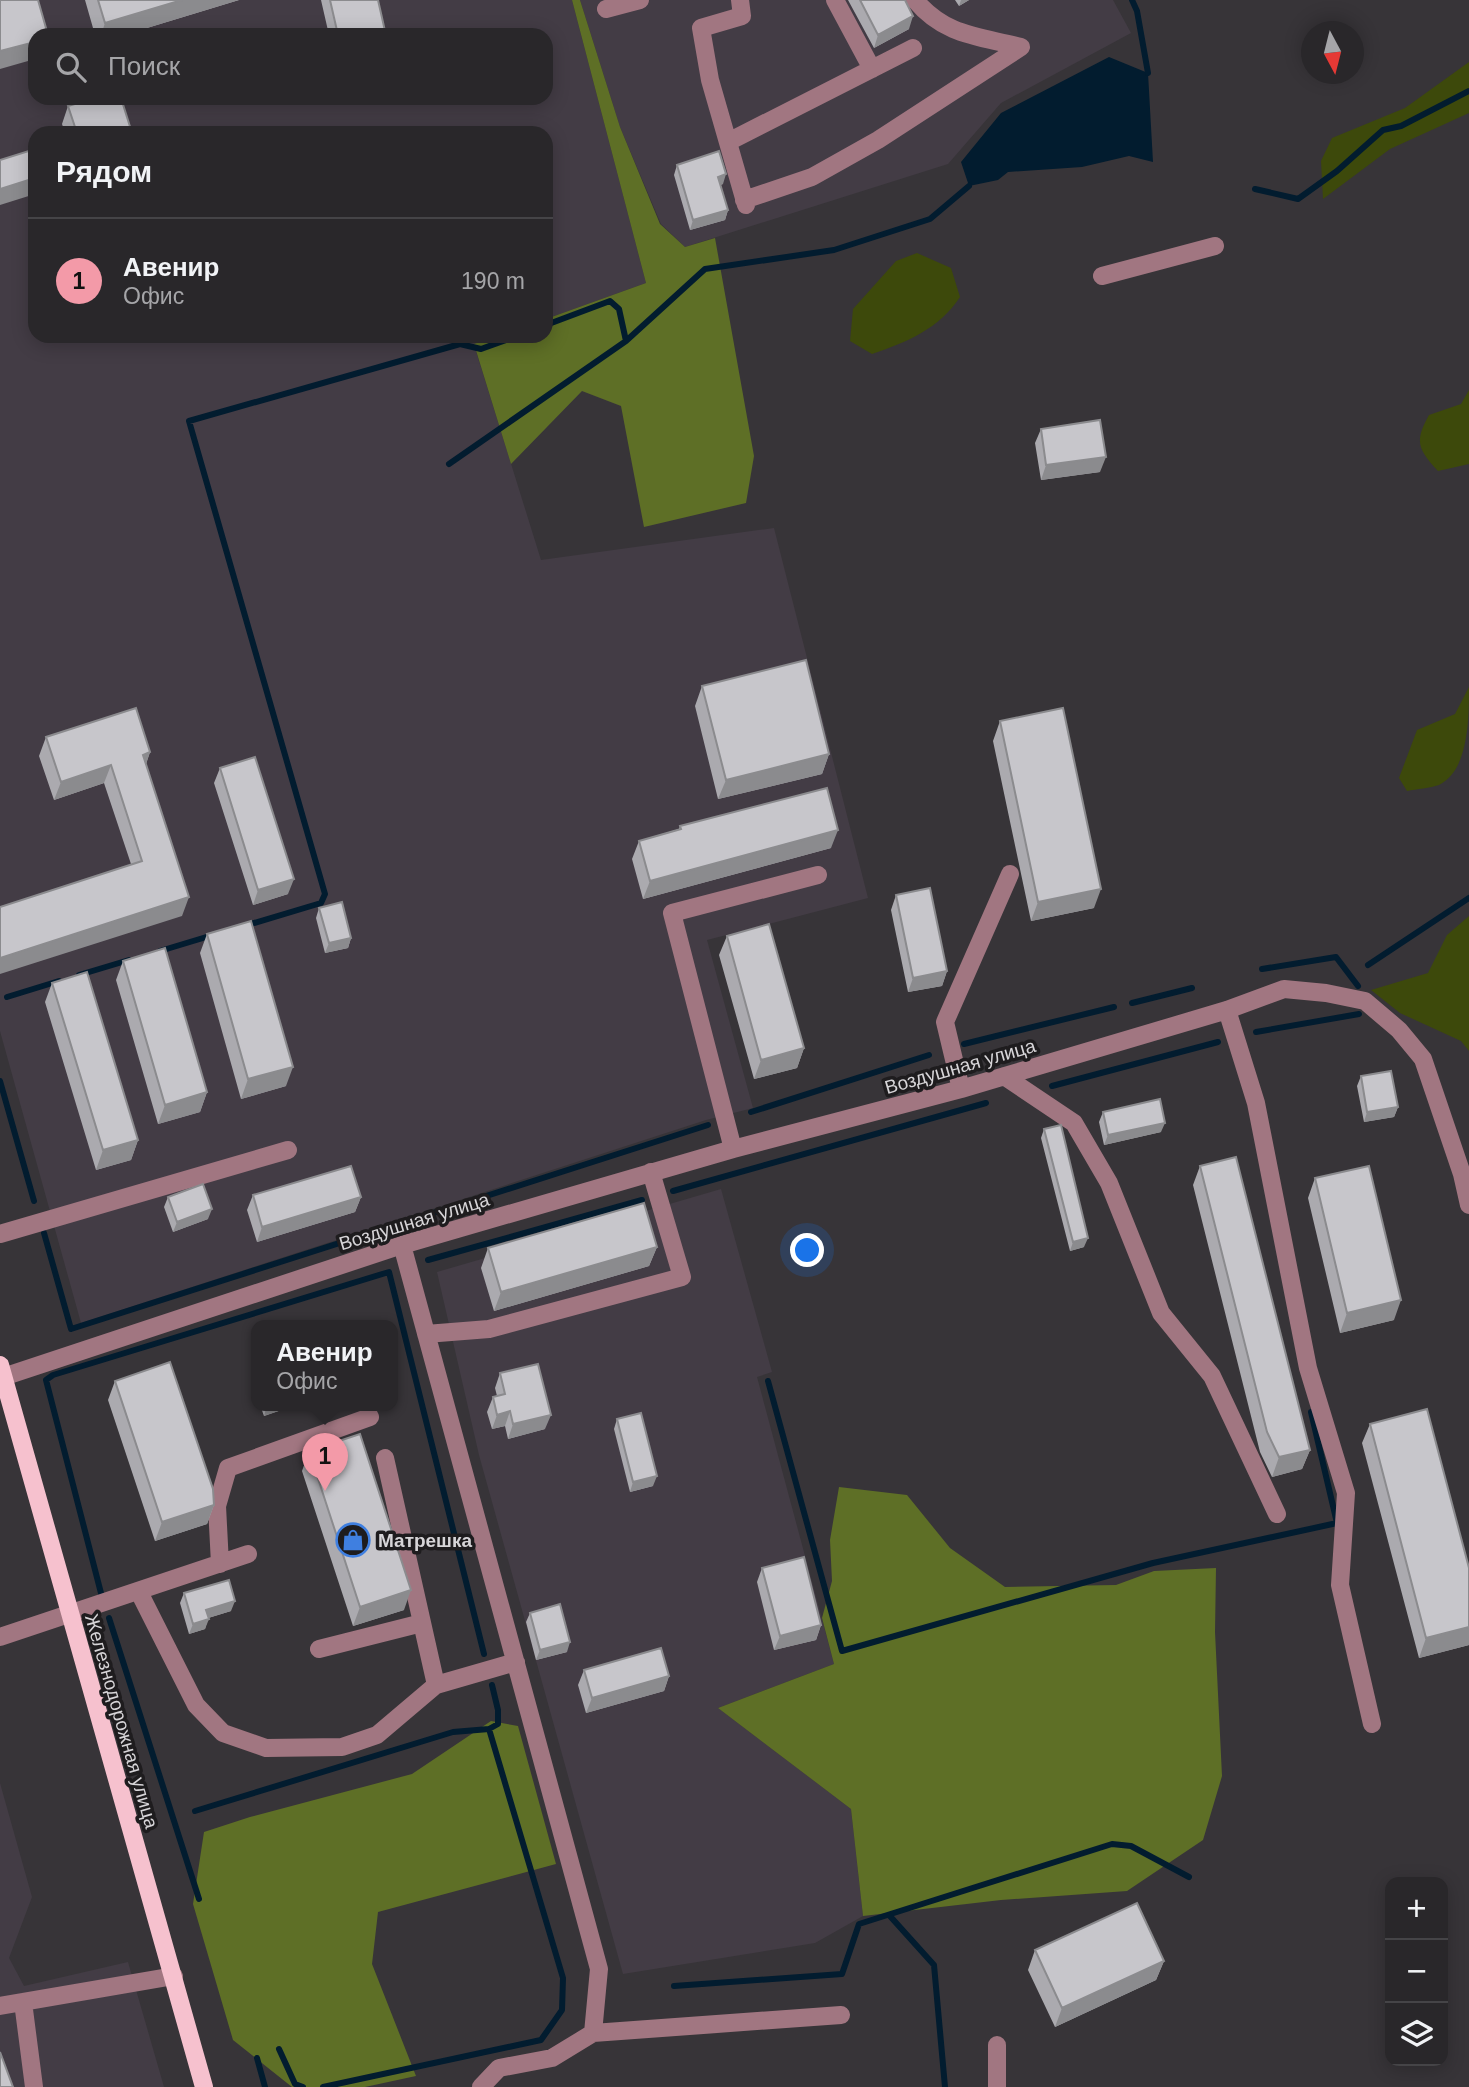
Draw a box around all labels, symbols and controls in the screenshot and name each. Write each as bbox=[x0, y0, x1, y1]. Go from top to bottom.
north arrow bbox=[1301, 21, 1364, 84]
search box bbox=[28, 28, 553, 105]
icon: search bbox=[52, 48, 90, 86]
text: Поиск bbox=[108, 51, 180, 81]
text: Рядом bbox=[56, 155, 152, 188]
text: Авенир bbox=[123, 252, 219, 282]
text: 1 bbox=[73, 268, 85, 294]
text: 190 m bbox=[461, 268, 525, 294]
text: Офис bbox=[123, 283, 184, 309]
street label: Воздушная улица bbox=[882, 1035, 1038, 1098]
street label: Воздушная улица bbox=[336, 1189, 492, 1254]
your location bbox=[790, 1233, 824, 1267]
popup bbox=[251, 1320, 398, 1411]
text: Авенир bbox=[276, 1337, 373, 1367]
text: Офис bbox=[276, 1368, 337, 1394]
pin: 1 bbox=[302, 1433, 348, 1491]
shop icon: Матрешка bbox=[334, 1521, 372, 1559]
place label: Матрешка bbox=[378, 1530, 472, 1551]
street label: Железнодорожная улица bbox=[81, 1612, 162, 1831]
map controls bbox=[1385, 1877, 1448, 2066]
button: + bbox=[1385, 1877, 1448, 1940]
button: − bbox=[1385, 1940, 1448, 2003]
button: layers bbox=[1385, 2003, 1448, 2066]

